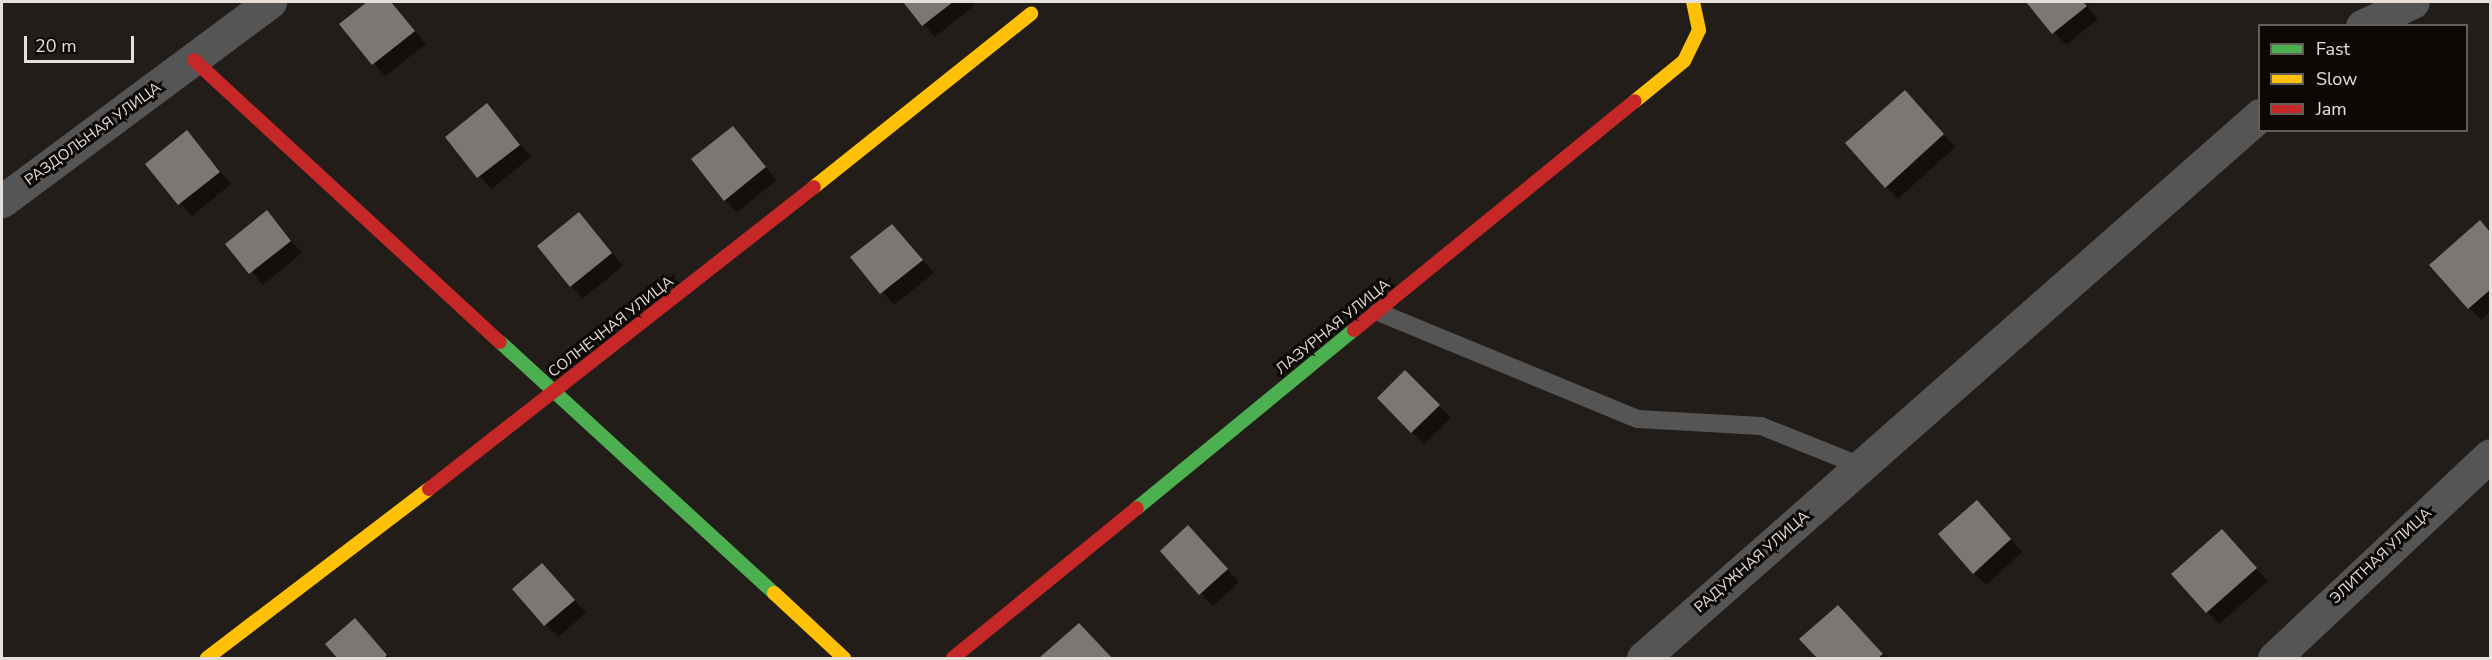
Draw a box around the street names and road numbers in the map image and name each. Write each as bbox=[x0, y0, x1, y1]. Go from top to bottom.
street label: РАЗДОЛЬНАЯ УЛИЦА bbox=[21, 79, 165, 189]
street label: СОЛНЕЧНАЯ УЛИЦА bbox=[545, 273, 677, 381]
street label: ЛАЗУРНАЯ УЛИЦА bbox=[1272, 276, 1394, 378]
street label: ЭЛИТНАЯ УЛИЦА bbox=[2327, 504, 2435, 608]
street label: РАДУЖНАЯ УЛИЦА bbox=[1691, 507, 1813, 617]

